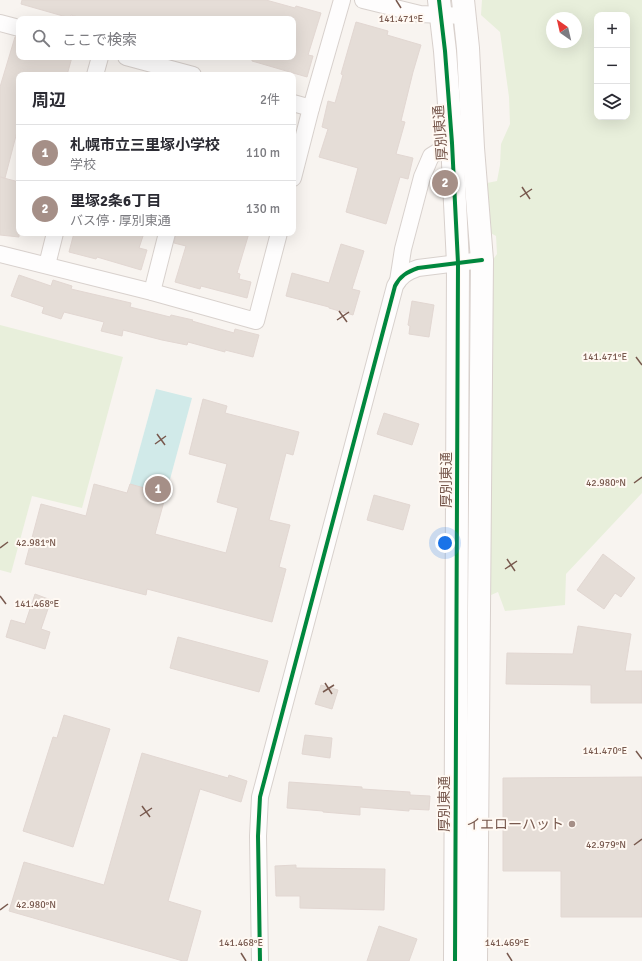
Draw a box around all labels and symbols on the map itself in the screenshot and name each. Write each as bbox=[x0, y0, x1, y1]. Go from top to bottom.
north arrow bbox=[546, 12, 582, 48]
text: 141.471°E bbox=[379, 13, 424, 25]
street label: 厚別東通 bbox=[430, 104, 451, 161]
pin: 2 bbox=[432, 168, 458, 198]
text: 141.471°E bbox=[583, 351, 628, 363]
street label: 厚別東通 bbox=[438, 452, 455, 508]
pin: 1 bbox=[145, 474, 171, 504]
text: 42.980°N bbox=[586, 477, 626, 489]
your location bbox=[435, 533, 455, 553]
text: 42.981°N bbox=[16, 537, 56, 549]
text: 141.468°E bbox=[15, 598, 60, 610]
text: 141.470°E bbox=[583, 745, 628, 757]
street label: 厚別東通 bbox=[436, 776, 453, 832]
place label: イエローハット bbox=[466, 816, 564, 833]
marker: イエローハット bbox=[567, 819, 577, 829]
text: 42.979°N bbox=[586, 839, 626, 851]
text: 42.980°N bbox=[16, 899, 56, 911]
text: 141.468°E bbox=[219, 937, 264, 949]
text: 141.469°E bbox=[485, 937, 530, 949]

